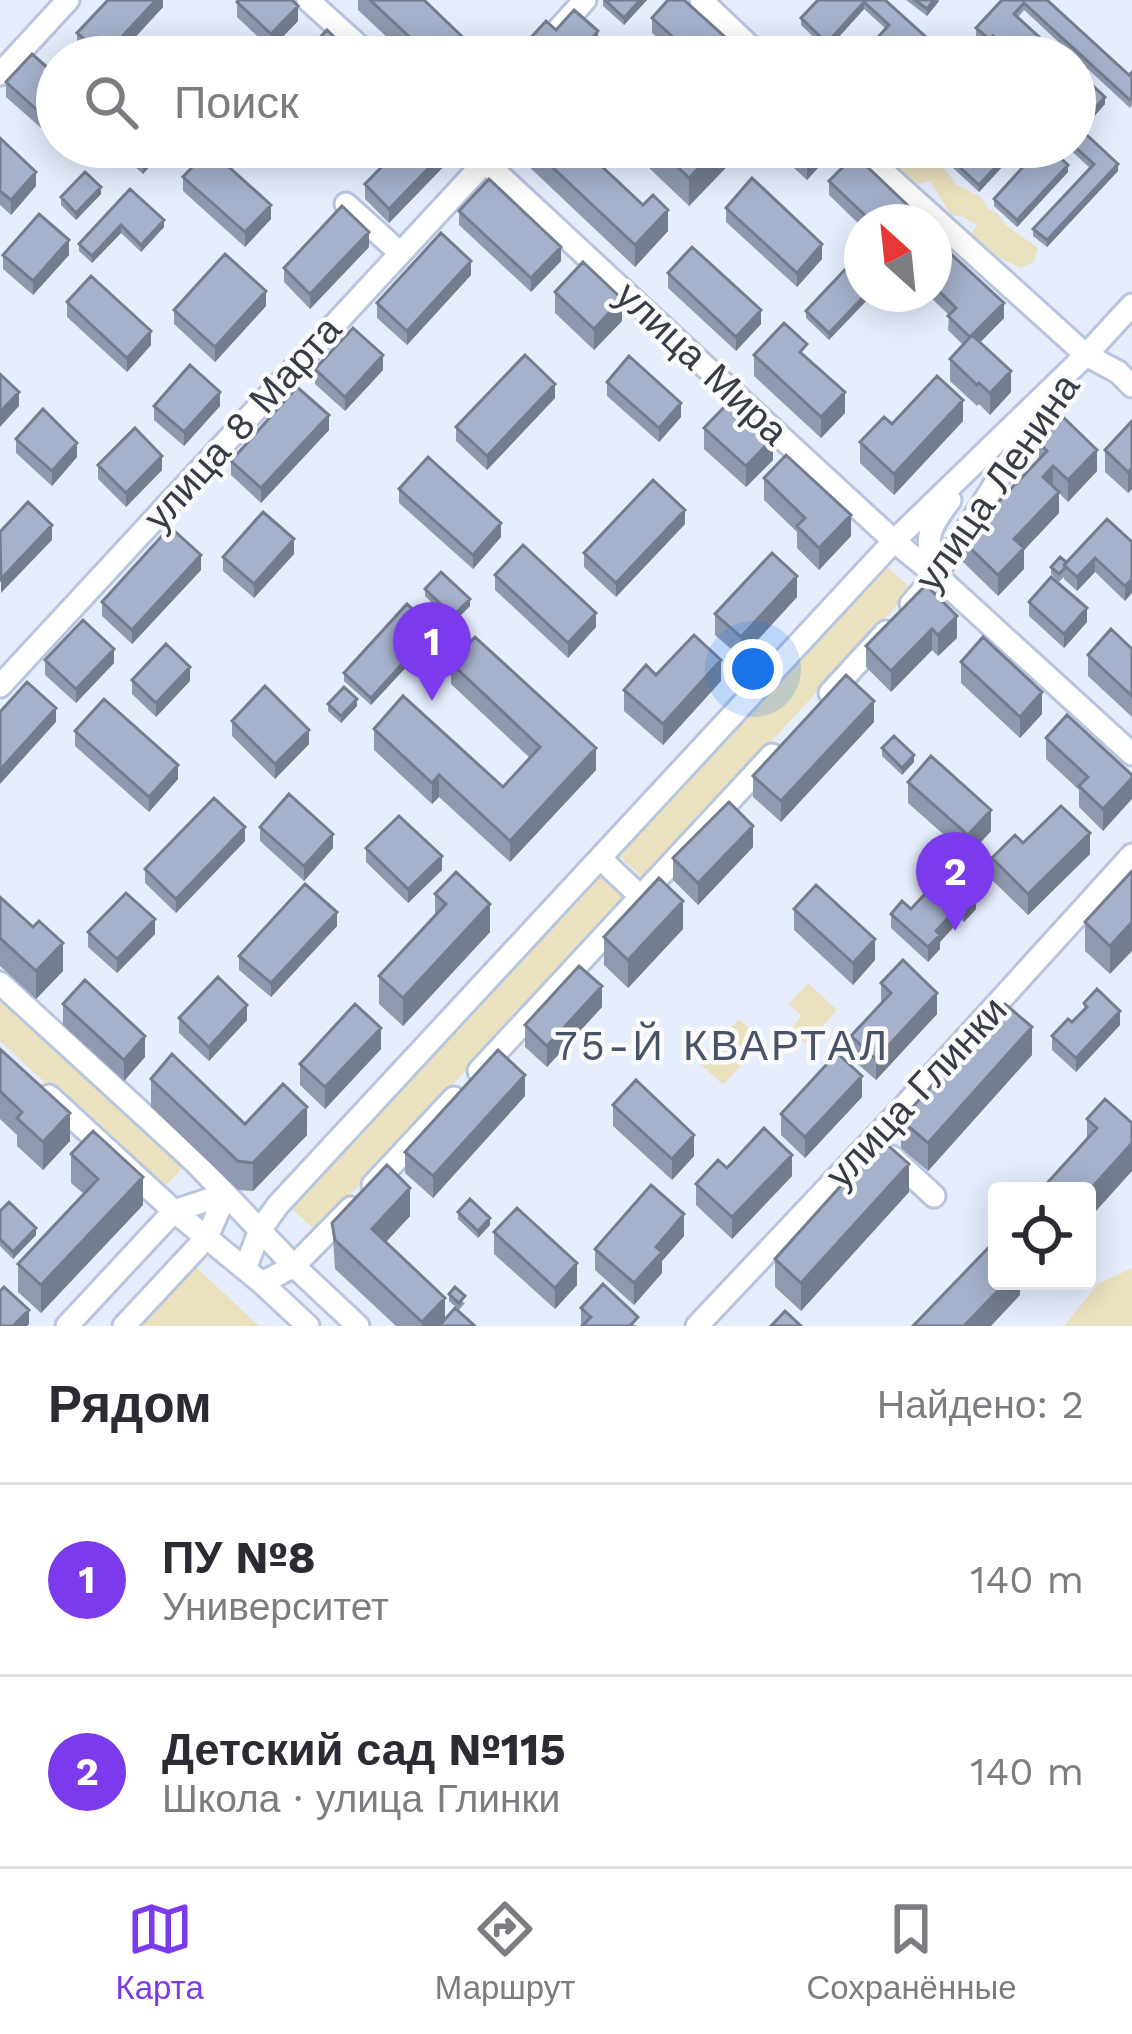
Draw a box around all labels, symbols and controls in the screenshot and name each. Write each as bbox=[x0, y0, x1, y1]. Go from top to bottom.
search box bbox=[36, 36, 1096, 168]
icon: search bbox=[78, 69, 144, 135]
text: Поиск bbox=[174, 76, 299, 129]
north arrow bbox=[844, 204, 952, 312]
street label: улица Мира bbox=[607, 272, 797, 454]
street label: улица 8 Марта bbox=[134, 307, 350, 539]
street label: улица Ленина bbox=[906, 365, 1089, 599]
pin: 1 bbox=[393, 602, 471, 701]
your location bbox=[723, 639, 783, 699]
pin: 2 bbox=[916, 832, 994, 931]
street label: улица Глинки bbox=[816, 987, 1016, 1197]
district label: 75-Й КВАРТАЛ bbox=[554, 1021, 890, 1070]
map controls bbox=[988, 1182, 1096, 1290]
button: locate bbox=[988, 1182, 1096, 1290]
text: Рядом bbox=[48, 1375, 212, 1434]
text: Найдено: 2 bbox=[877, 1382, 1084, 1427]
text: ПУ №8 bbox=[162, 1531, 316, 1584]
text: 1 bbox=[79, 1557, 95, 1602]
text: 140 m bbox=[970, 1557, 1084, 1602]
text: Университет bbox=[162, 1584, 389, 1629]
text: Детский сад №115 bbox=[162, 1723, 566, 1776]
text: 2 bbox=[75, 1749, 99, 1794]
text: 140 m bbox=[970, 1749, 1084, 1794]
text: Школа · улица Глинки bbox=[162, 1776, 560, 1821]
tab: Карта bbox=[115, 1896, 204, 2007]
tab: Маршрут bbox=[435, 1896, 575, 2007]
tab: Сохранённые bbox=[806, 1896, 1017, 2007]

